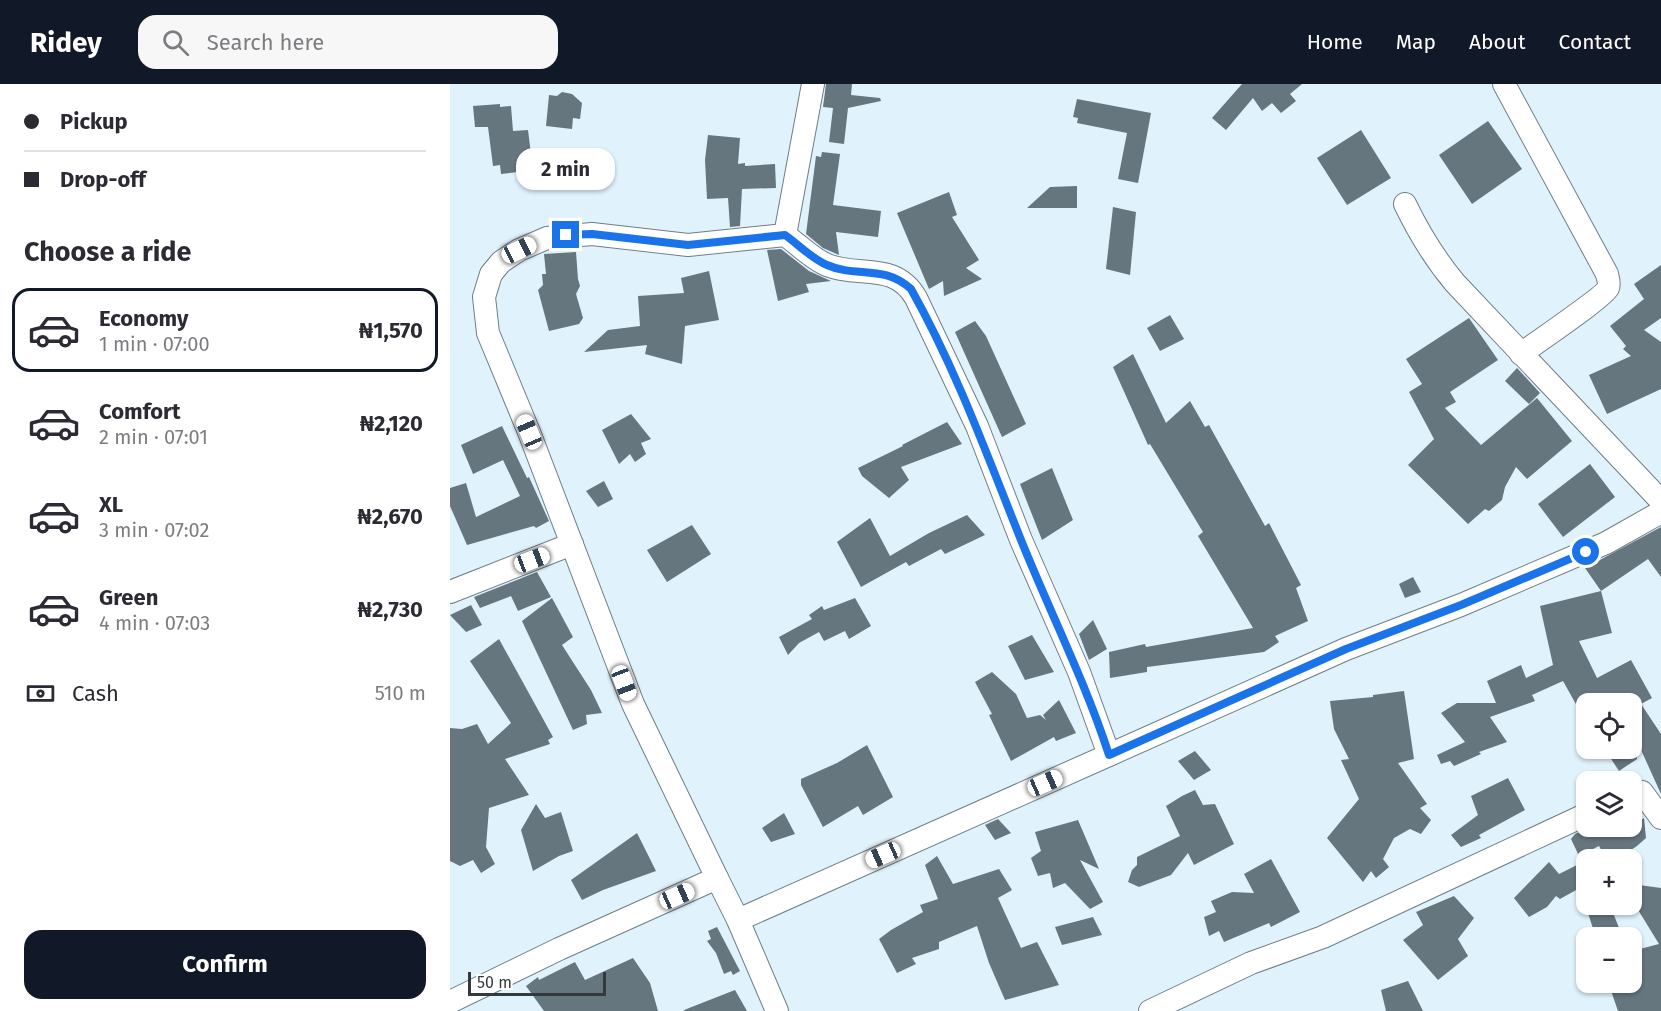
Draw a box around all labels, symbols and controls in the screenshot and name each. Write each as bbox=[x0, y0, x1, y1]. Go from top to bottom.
search box bbox=[138, 15, 558, 69]
text: Ridey bbox=[30, 26, 102, 59]
icon: search bbox=[159, 26, 192, 59]
text: Search here bbox=[207, 29, 324, 56]
text: Home bbox=[1307, 29, 1363, 55]
text: Map bbox=[1396, 29, 1436, 55]
text: About bbox=[1469, 29, 1526, 55]
text: Contact bbox=[1559, 29, 1631, 55]
text: Pickup bbox=[60, 108, 128, 135]
callout: 2 min bbox=[516, 148, 616, 190]
text: 2 min bbox=[541, 157, 590, 181]
text: Drop-off bbox=[60, 166, 146, 193]
route end bbox=[552, 221, 579, 248]
car bbox=[499, 234, 539, 266]
text: Choose a ride bbox=[24, 236, 191, 268]
icon: car bbox=[27, 303, 81, 357]
text: Economy bbox=[99, 305, 188, 332]
text: ₦1,570 bbox=[359, 317, 423, 344]
text: 1 min · 07:00 bbox=[99, 332, 210, 356]
icon: car bbox=[27, 396, 81, 450]
text: Comfort bbox=[99, 398, 180, 425]
text: ₦2,120 bbox=[360, 410, 423, 437]
car bbox=[514, 412, 544, 452]
text: 2 min · 07:01 bbox=[99, 425, 208, 449]
icon: car bbox=[27, 489, 81, 543]
text: XL bbox=[99, 491, 123, 518]
text: ₦2,670 bbox=[357, 503, 423, 530]
text: 3 min · 07:02 bbox=[99, 518, 209, 542]
route start bbox=[1572, 538, 1599, 565]
car bbox=[512, 545, 552, 575]
icon: car bbox=[27, 582, 81, 636]
text: Green bbox=[99, 584, 158, 611]
text: ₦2,730 bbox=[357, 596, 423, 623]
text: 4 min · 07:03 bbox=[99, 611, 210, 635]
car bbox=[609, 663, 639, 703]
icon: cash bbox=[24, 677, 57, 710]
text: Cash bbox=[72, 680, 119, 707]
text: 510 m bbox=[375, 681, 426, 705]
map controls bbox=[1576, 693, 1642, 993]
button: locate bbox=[1576, 693, 1642, 759]
car bbox=[1025, 767, 1065, 799]
button: layers bbox=[1576, 771, 1642, 837]
car bbox=[863, 839, 903, 871]
button: + bbox=[1576, 849, 1642, 915]
car bbox=[657, 880, 697, 912]
button: − bbox=[1576, 927, 1642, 993]
button: Confirm bbox=[24, 930, 426, 999]
scale bar bbox=[468, 969, 606, 996]
text: 50 m bbox=[477, 973, 512, 992]

